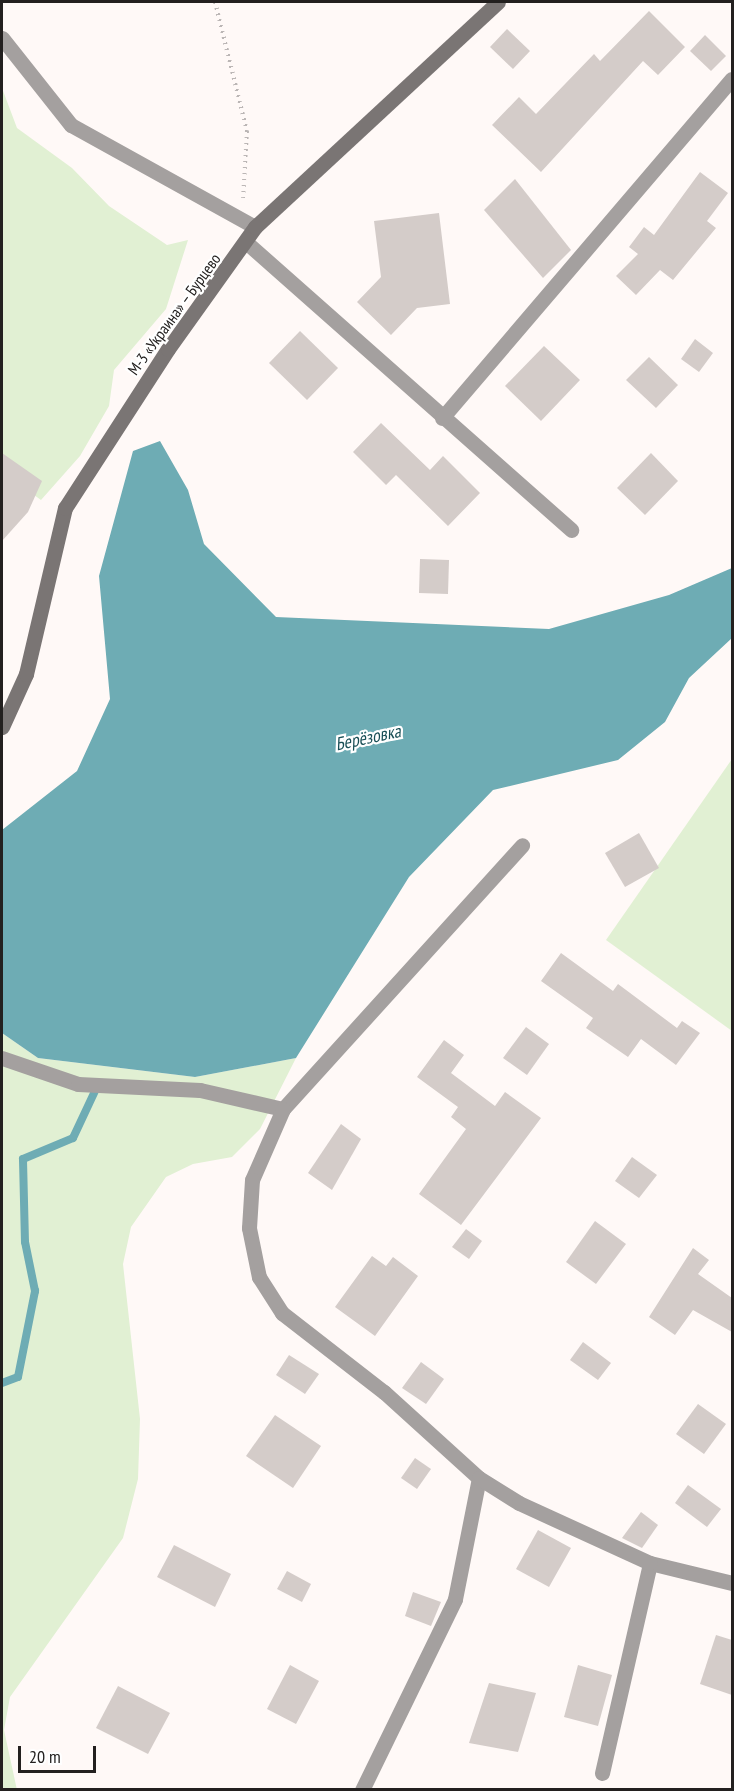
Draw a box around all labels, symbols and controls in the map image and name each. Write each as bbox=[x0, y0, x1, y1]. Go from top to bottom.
street label: М-3 «Украина» – Бурцево bbox=[123, 249, 225, 379]
water label: Берёзовка bbox=[333, 721, 403, 755]
scale bar bbox=[21, 1734, 99, 1772]
text: 20 m bbox=[29, 1745, 61, 1768]

